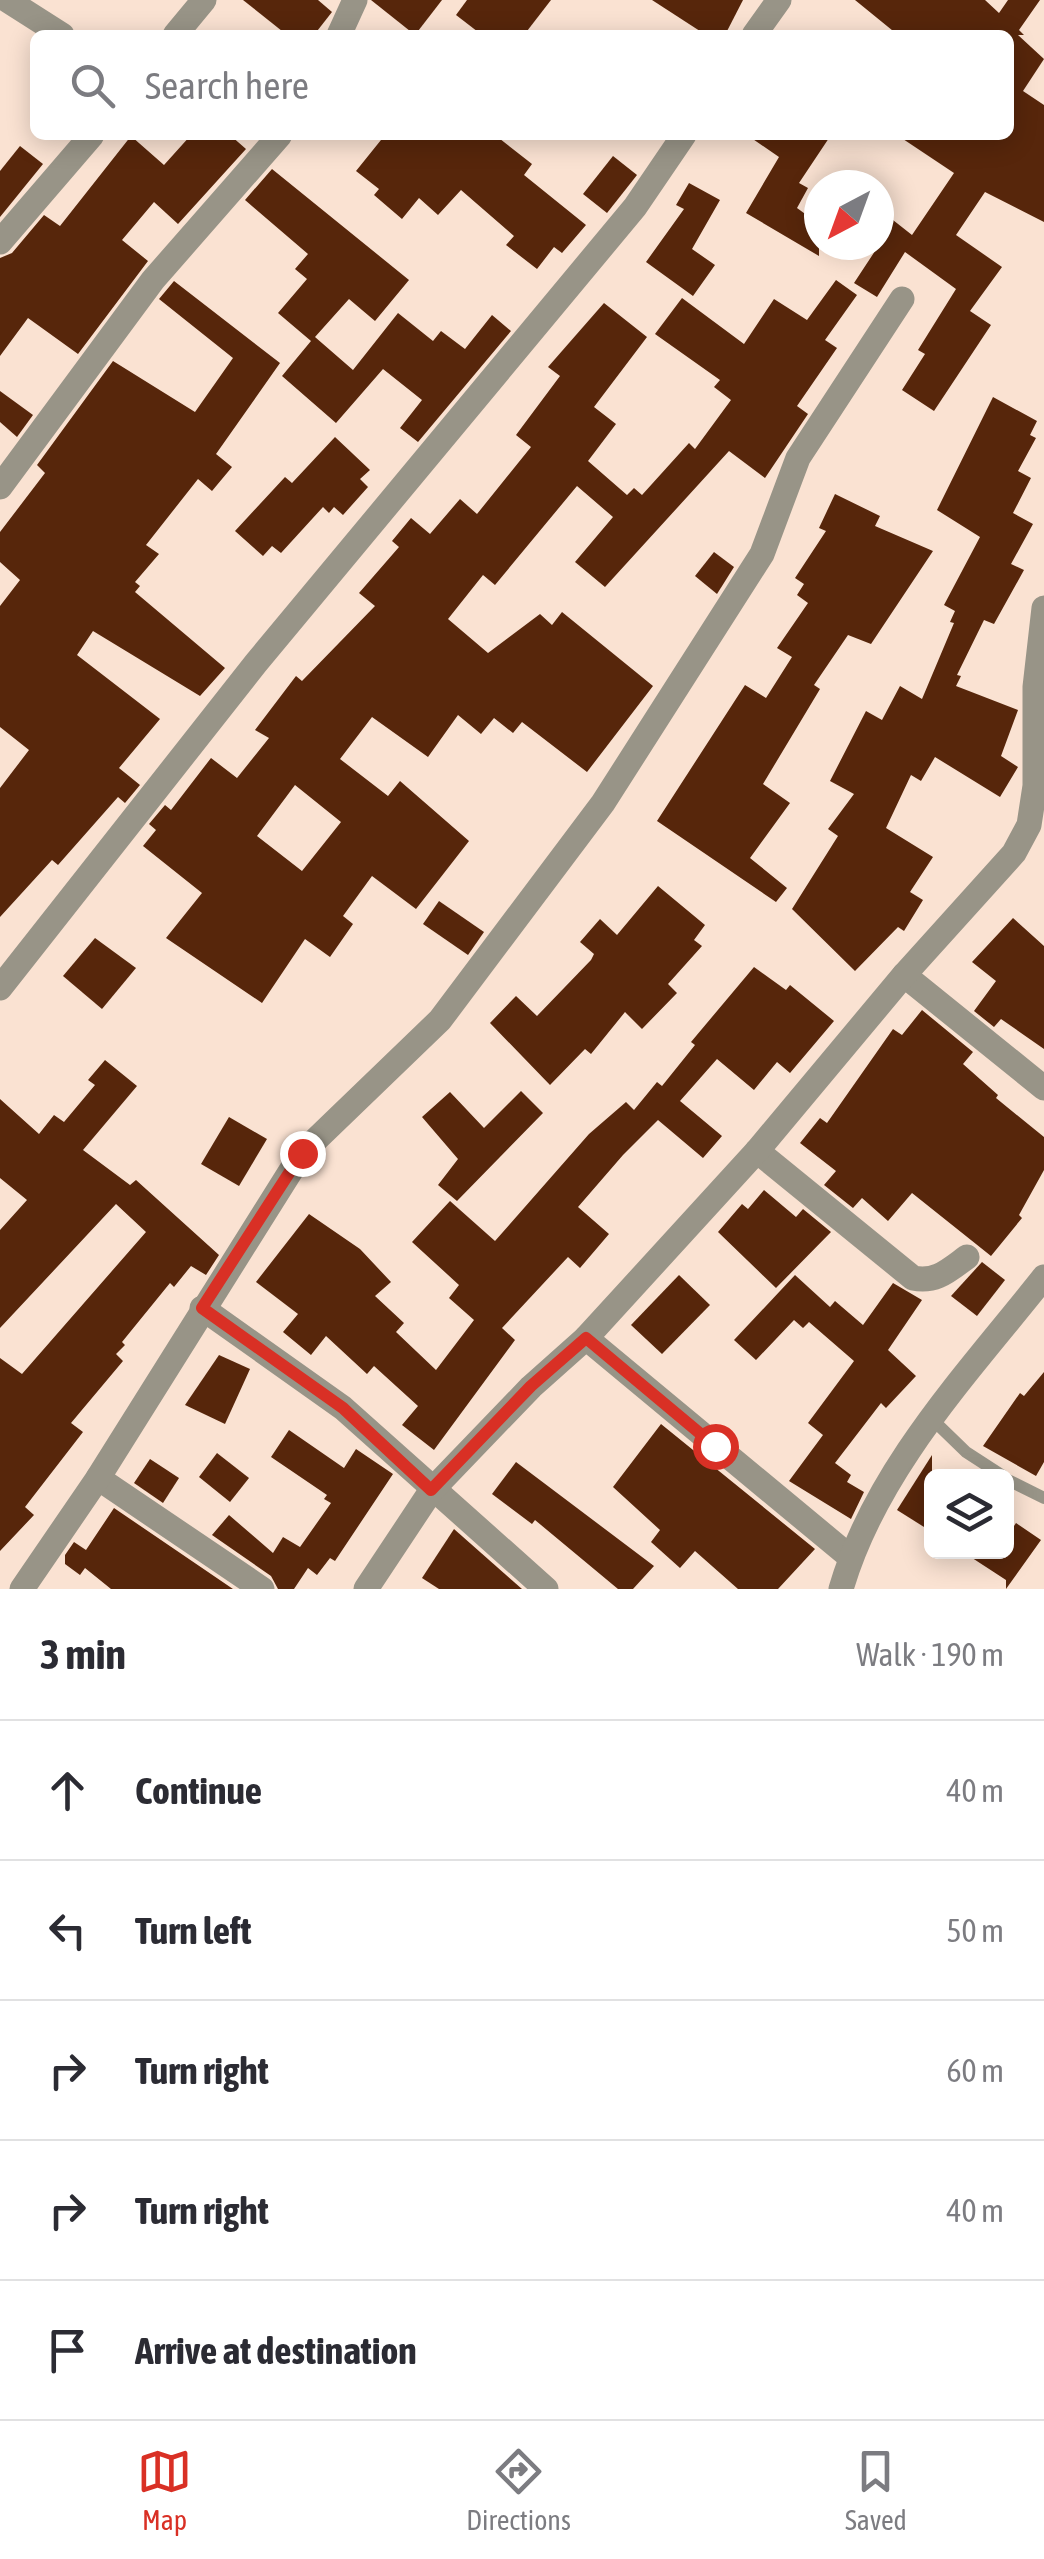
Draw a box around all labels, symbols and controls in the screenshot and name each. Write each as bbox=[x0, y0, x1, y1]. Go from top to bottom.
search box bbox=[30, 30, 1014, 140]
icon: search bbox=[65, 58, 120, 113]
text: Search here bbox=[145, 64, 309, 107]
north arrow bbox=[804, 170, 894, 260]
route end bbox=[280, 1131, 326, 1177]
route start bbox=[693, 1424, 739, 1470]
map controls bbox=[924, 1469, 1014, 1559]
button: layers bbox=[924, 1469, 1014, 1559]
text: 3 min bbox=[40, 1630, 126, 1678]
text: Walk · 190 m bbox=[856, 1636, 1004, 1673]
icon: ahead bbox=[40, 1763, 95, 1818]
text: Continue bbox=[135, 1769, 262, 1812]
text: 40 m bbox=[946, 1772, 1004, 1809]
icon: left bbox=[40, 1903, 95, 1958]
text: Turn left bbox=[135, 1909, 251, 1952]
text: 50 m bbox=[946, 1912, 1004, 1949]
icon: right bbox=[40, 2043, 95, 2098]
text: Turn right bbox=[135, 2049, 269, 2092]
text: 60 m bbox=[946, 2052, 1004, 2089]
icon: right bbox=[40, 2183, 95, 2238]
text: Turn right bbox=[135, 2189, 269, 2232]
text: 40 m bbox=[946, 2192, 1004, 2229]
icon: arrive bbox=[40, 2323, 95, 2378]
text: Arrive at destination bbox=[135, 2329, 417, 2372]
tab: Map bbox=[137, 2444, 192, 2536]
tab: Directions bbox=[466, 2444, 571, 2536]
tab: Saved bbox=[845, 2444, 907, 2536]

